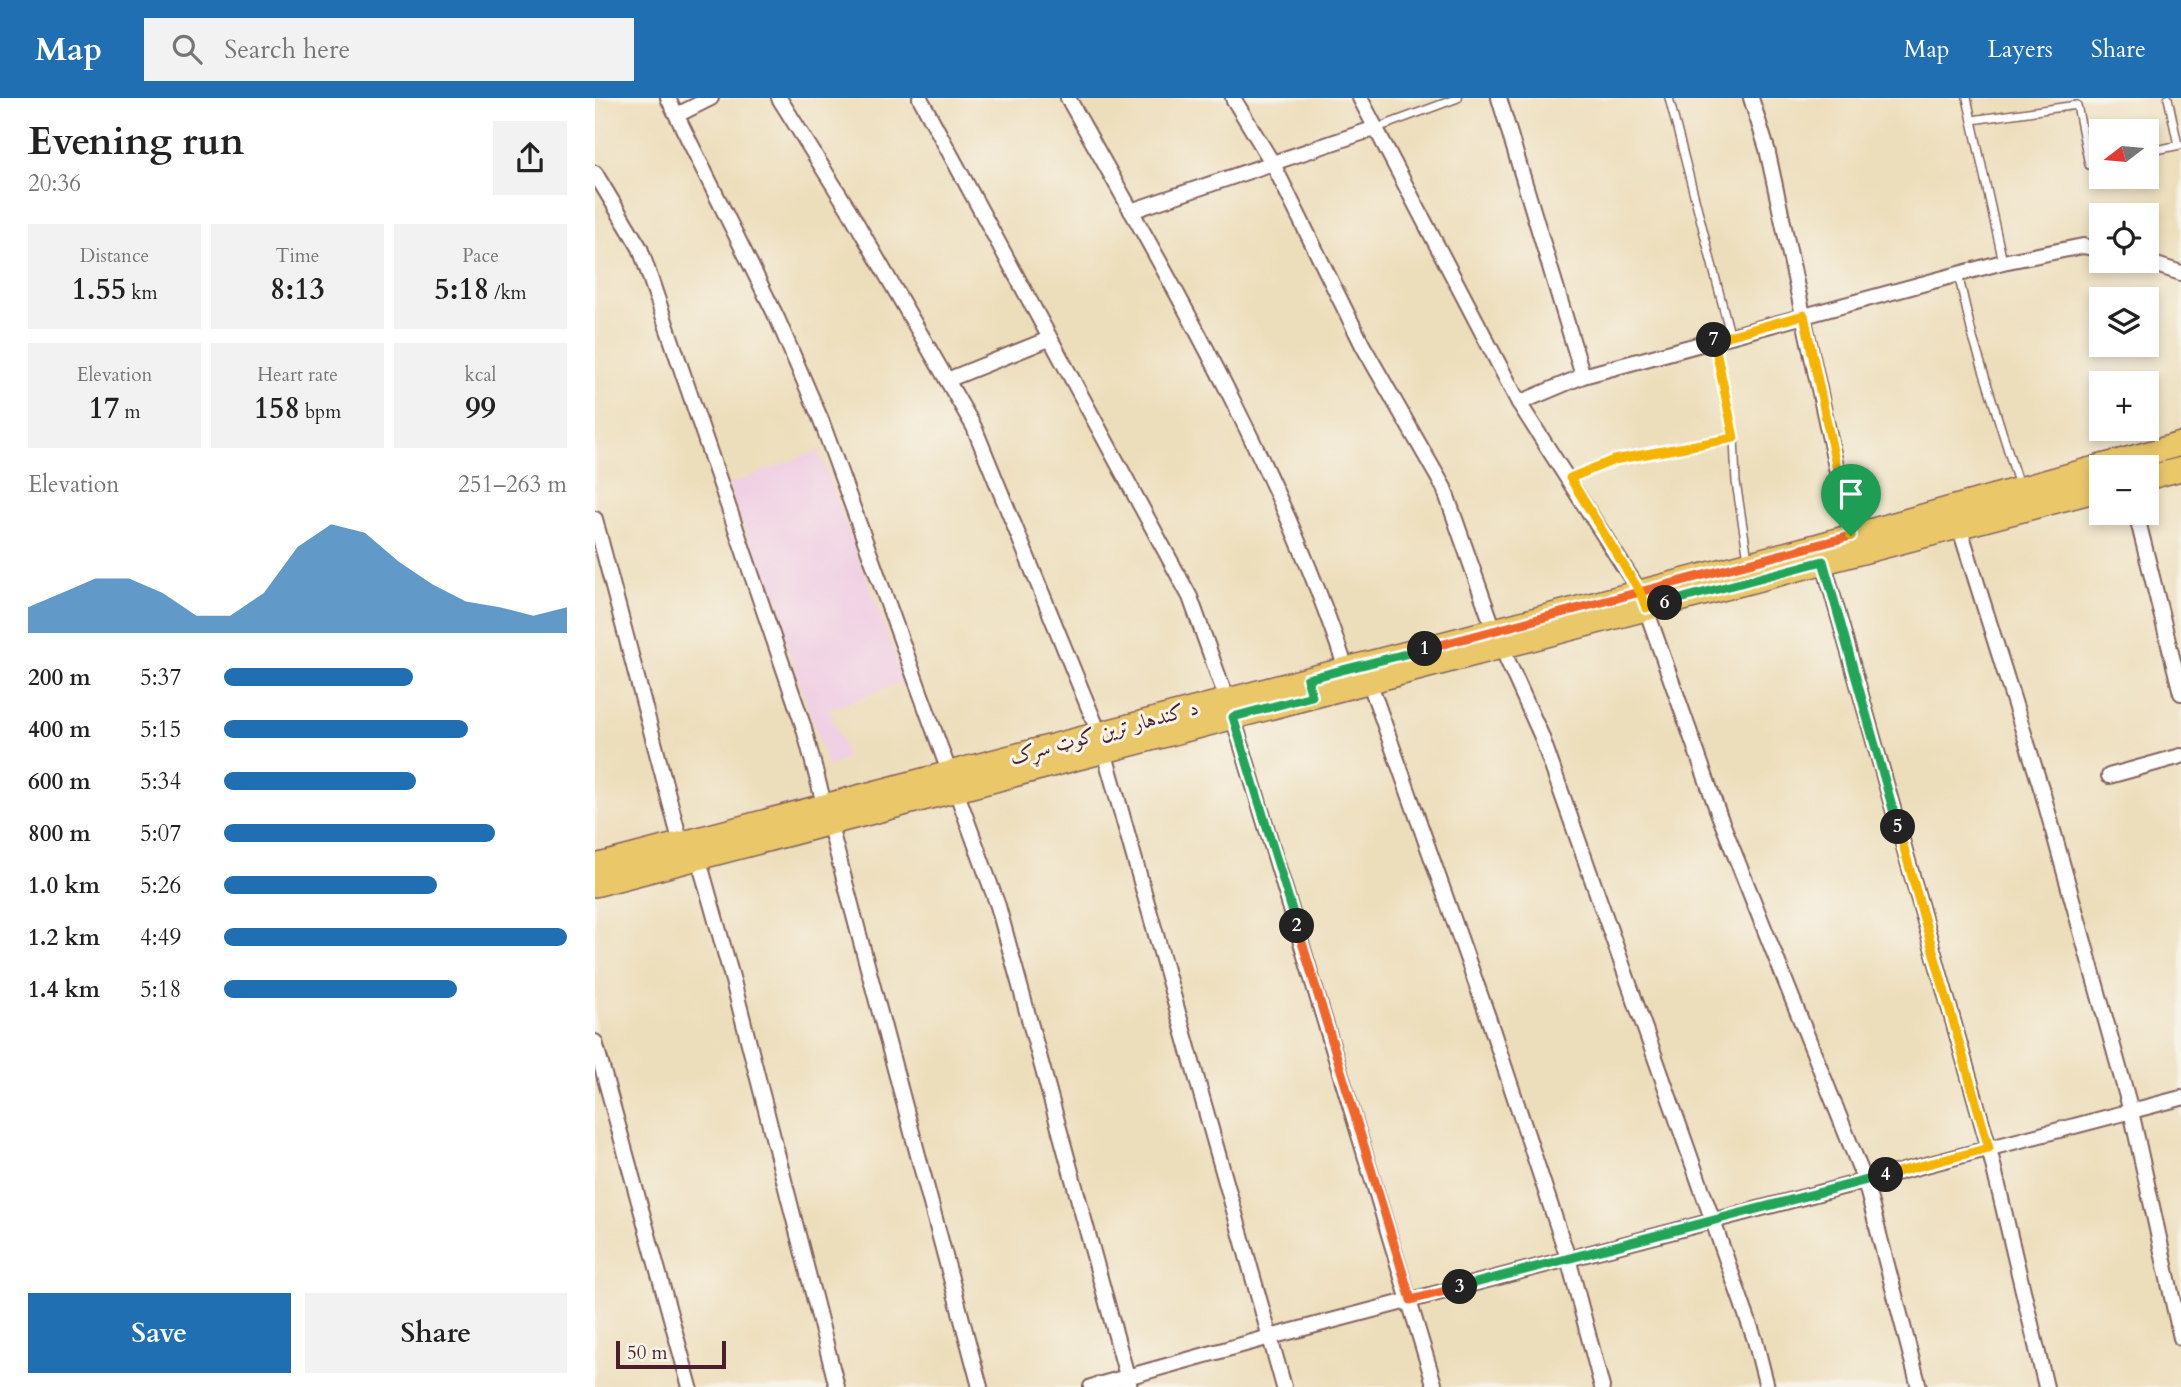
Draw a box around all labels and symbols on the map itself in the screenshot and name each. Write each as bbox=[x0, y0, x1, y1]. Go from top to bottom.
north arrow bbox=[2089, 119, 2159, 189]
pin: 7 bbox=[1697, 322, 1731, 358]
pin bbox=[1821, 464, 1881, 536]
pin: 6 bbox=[1647, 586, 1683, 620]
pin: 1 bbox=[1407, 632, 1443, 666]
street label: د کندهار ترين کوټ سړک bbox=[1006, 693, 1202, 773]
pin: 5 bbox=[1881, 810, 1915, 844]
pin: 2 bbox=[1279, 908, 1315, 944]
pin: 4 bbox=[1869, 1158, 1903, 1192]
pin: 3 bbox=[1443, 1270, 1477, 1304]
scale bar bbox=[616, 1338, 726, 1370]

